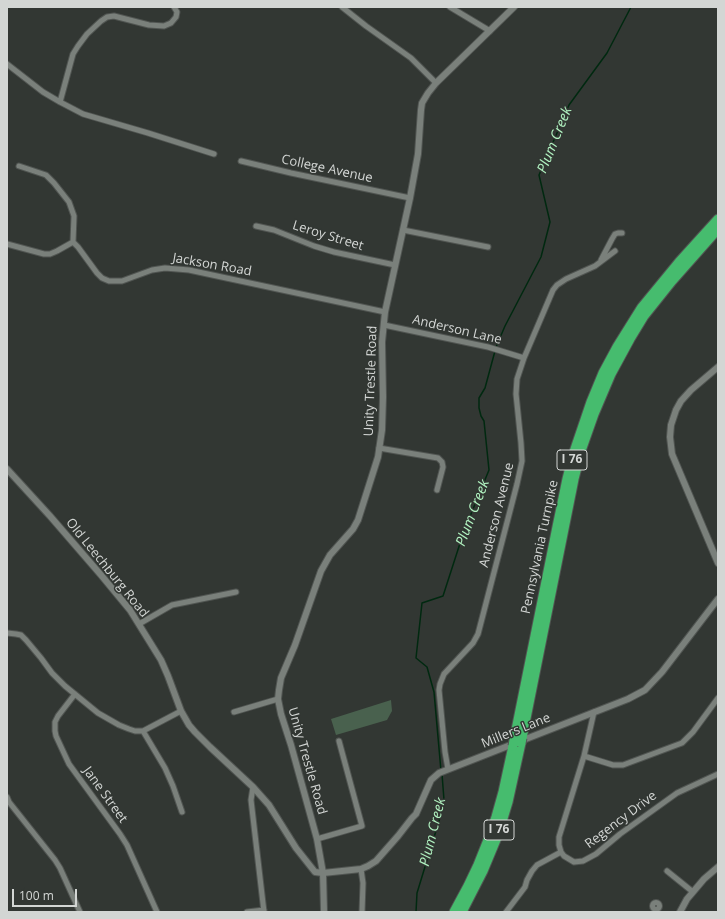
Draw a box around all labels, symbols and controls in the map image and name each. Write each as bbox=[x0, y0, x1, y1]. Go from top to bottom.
water label: Plum Creek bbox=[534, 104, 576, 176]
street label: College Avenue bbox=[280, 152, 374, 186]
street label: Leroy Street bbox=[291, 218, 365, 254]
street label: Jackson Road bbox=[171, 250, 253, 280]
street label: Anderson Lane bbox=[411, 312, 503, 348]
street label: Unity Trestle Road bbox=[361, 325, 381, 437]
road number: I 76 bbox=[557, 450, 587, 470]
street label: Anderson Avenue bbox=[476, 461, 518, 569]
water label: Plum Creek bbox=[453, 477, 493, 549]
street label: Pennsylvania Turnpike bbox=[518, 479, 562, 615]
street label: Old Leechburg Road bbox=[62, 515, 152, 621]
street label: Unity Trestle Road bbox=[284, 706, 330, 816]
street label: Millers Lane bbox=[479, 710, 553, 752]
street label: Jane Street bbox=[79, 764, 131, 826]
street label: Regency Drive bbox=[582, 788, 660, 852]
water label: Plum Creek bbox=[416, 796, 450, 868]
road number: I 76 bbox=[484, 820, 514, 840]
scale bar bbox=[14, 881, 79, 907]
text: 100 m bbox=[19, 887, 54, 904]

